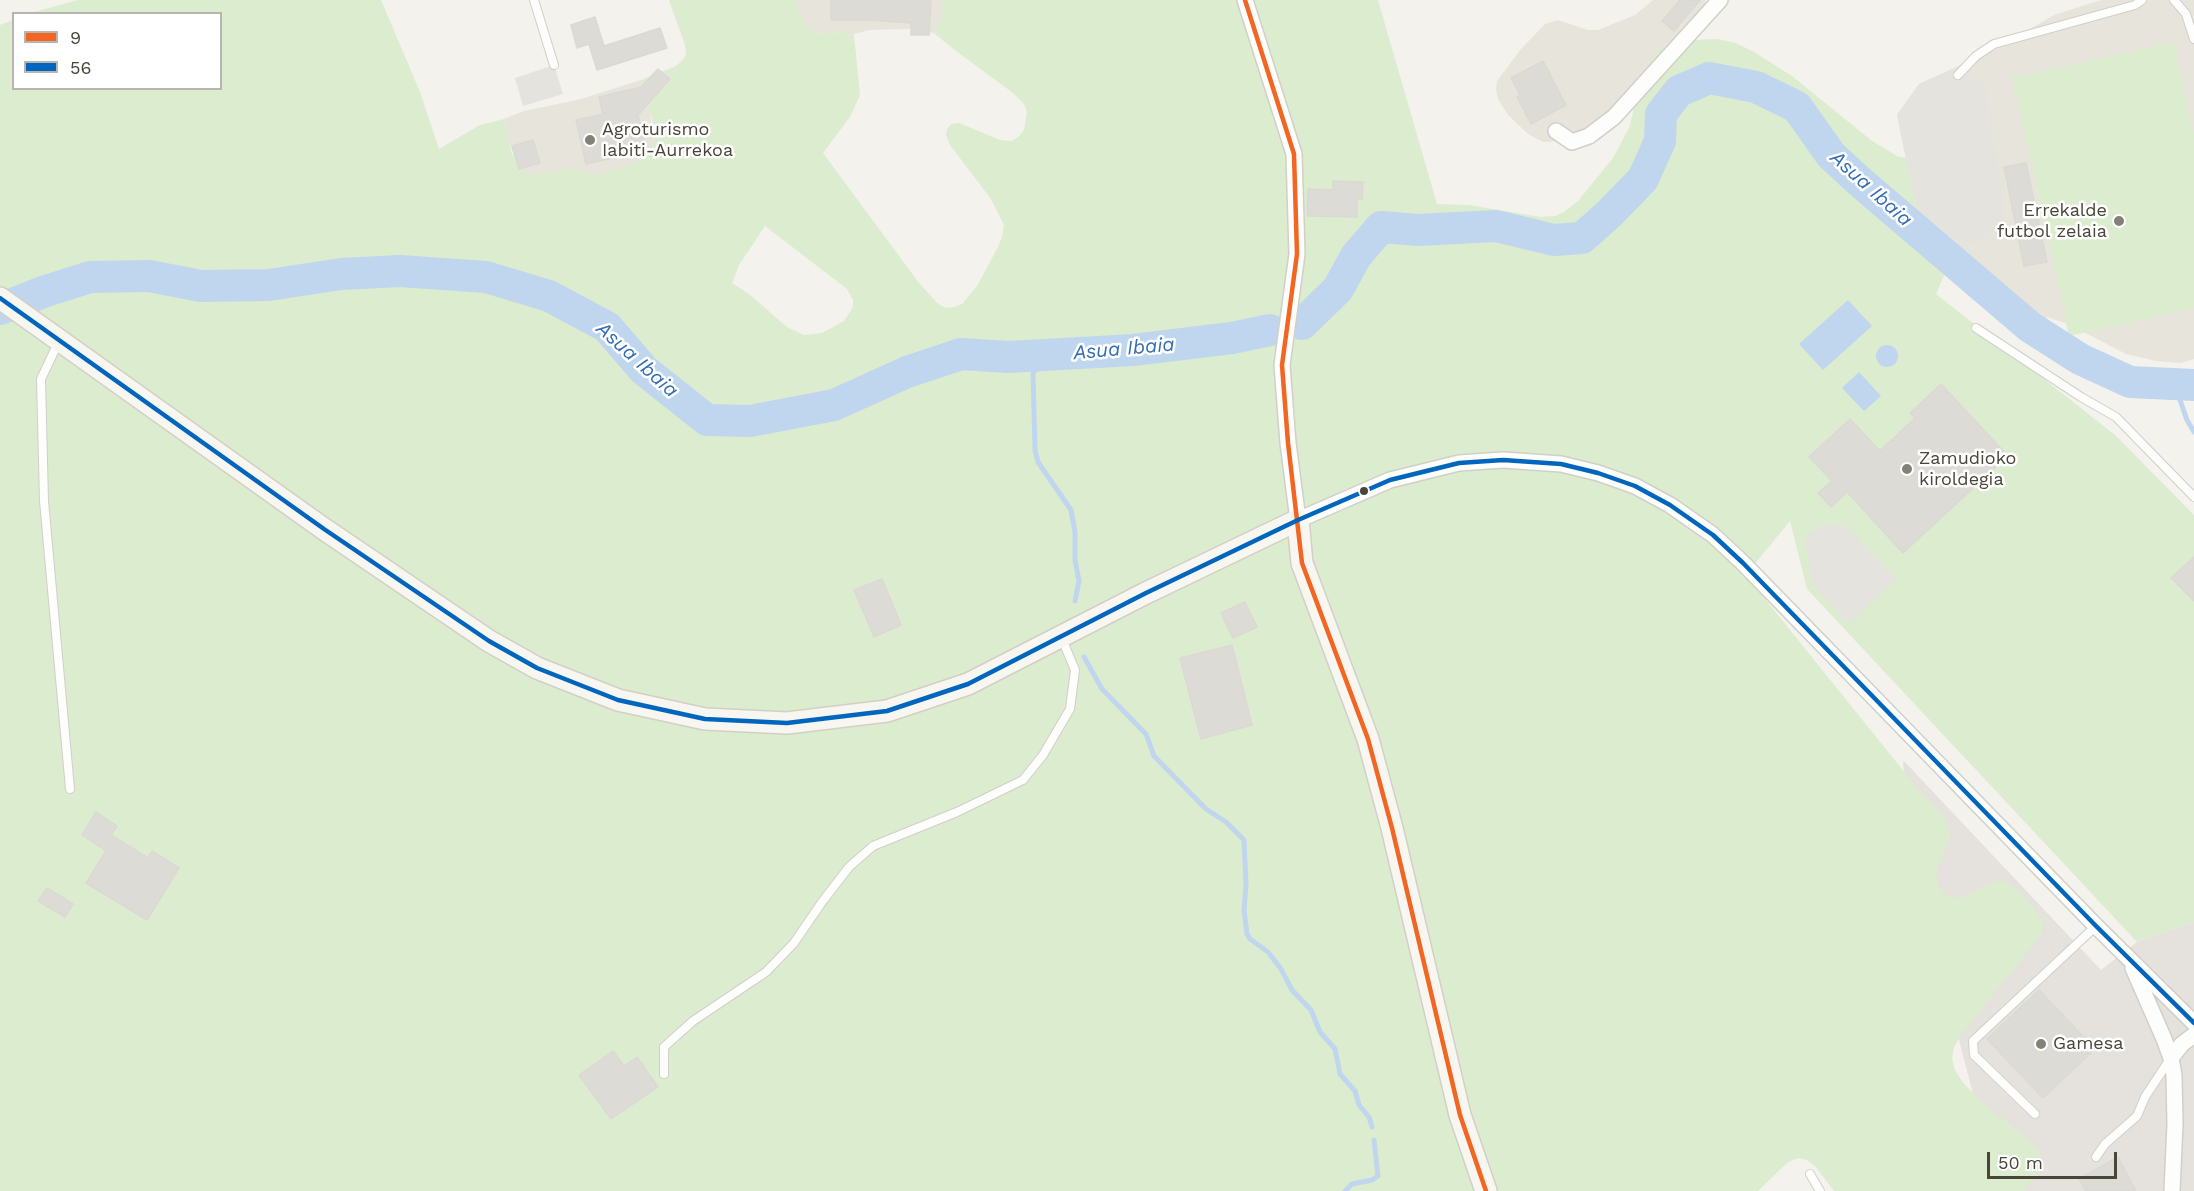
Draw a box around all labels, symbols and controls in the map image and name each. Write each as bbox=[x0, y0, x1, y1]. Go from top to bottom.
legend bbox=[12, 12, 222, 90]
text: 9 bbox=[70, 27, 81, 48]
text: 56 bbox=[70, 57, 91, 78]
place label: Agroturismo Iabiti-Aurrekoa bbox=[602, 119, 733, 162]
marker: Agroturismo Iabiti-Aurrekoa bbox=[583, 133, 597, 147]
water label: Asua Ibaia bbox=[1825, 146, 1917, 232]
place label: Errekalde futbol zelaia bbox=[1997, 200, 2107, 242]
marker: Errekalde futbol zelaia bbox=[2112, 214, 2126, 228]
water label: Asua Ibaia bbox=[591, 317, 683, 403]
water label: Asua Ibaia bbox=[1072, 333, 1176, 365]
place label: Zamudioko kiroldegia bbox=[1919, 448, 2016, 490]
marker: Zamudioko kiroldegia bbox=[1900, 462, 1914, 476]
unlabelled marker bbox=[1358, 485, 1370, 497]
place label: Gamesa bbox=[2053, 1033, 2123, 1055]
marker: Gamesa bbox=[2034, 1037, 2048, 1051]
scale bar bbox=[1990, 1140, 2120, 1178]
text: 50 m bbox=[1998, 1152, 2043, 1173]

